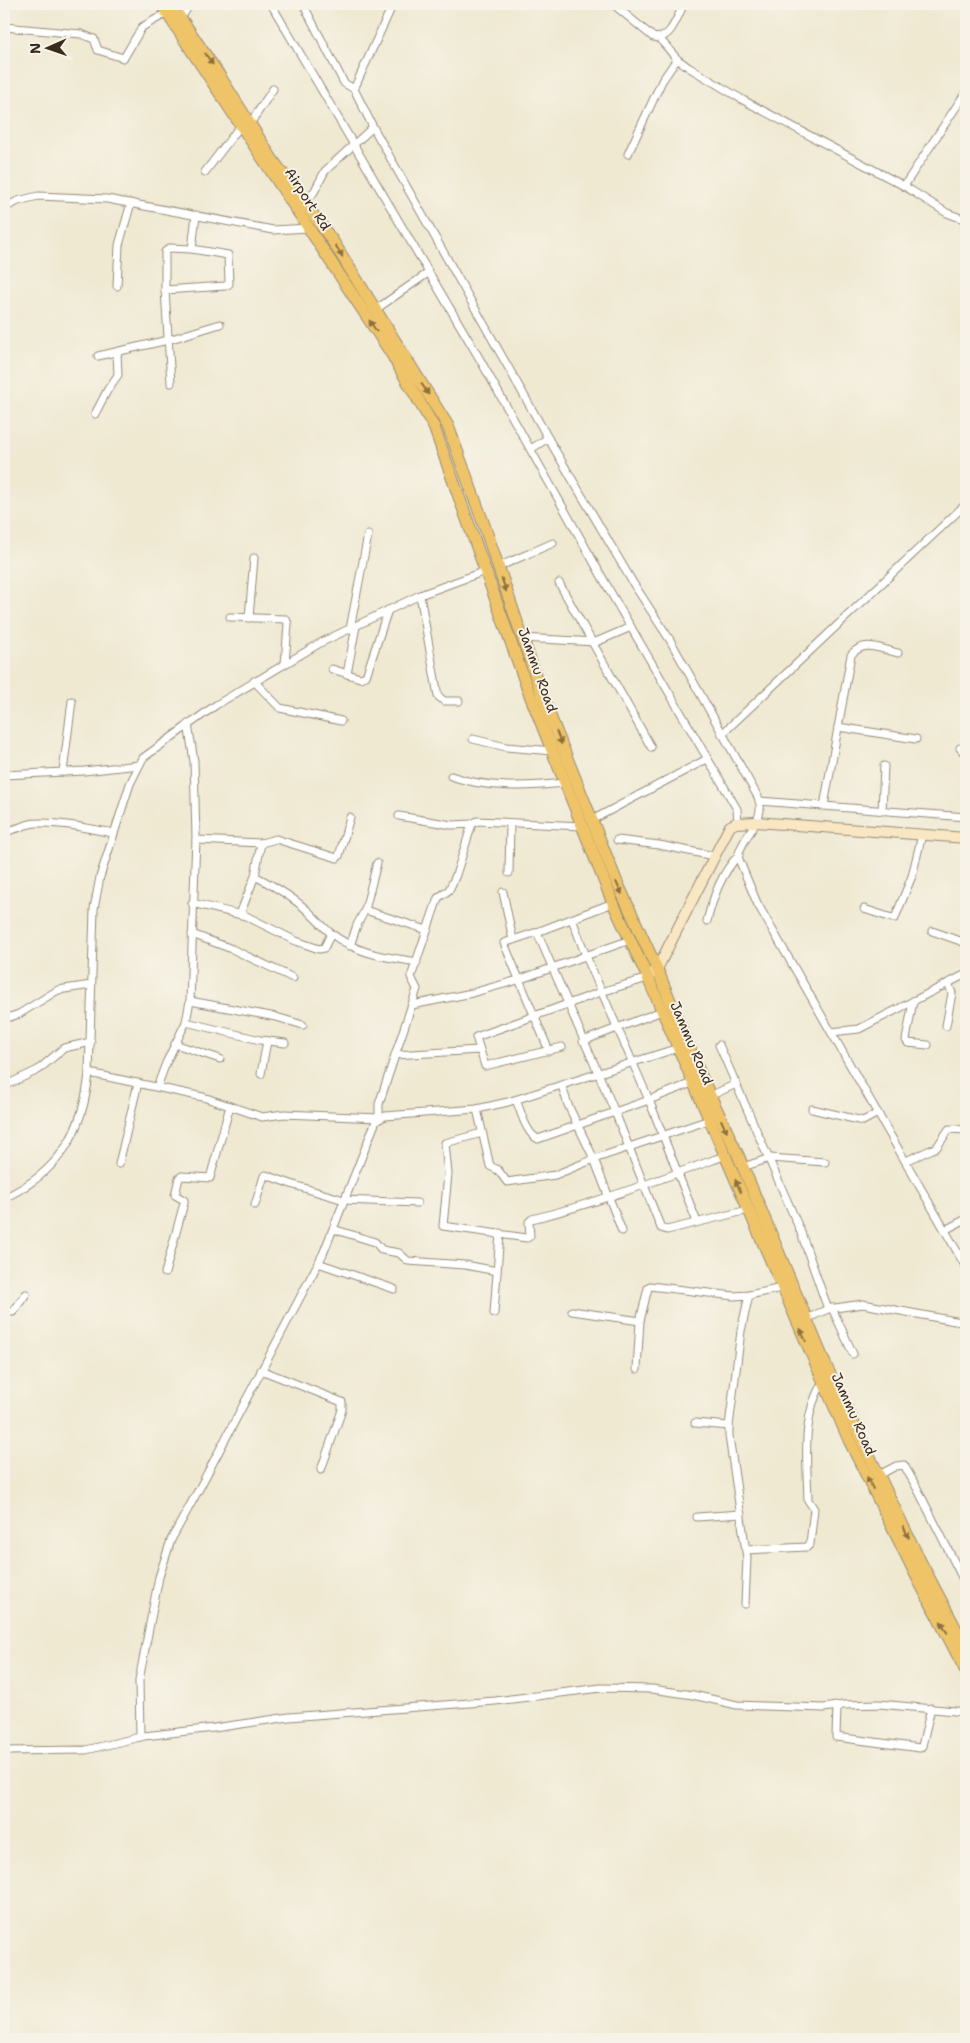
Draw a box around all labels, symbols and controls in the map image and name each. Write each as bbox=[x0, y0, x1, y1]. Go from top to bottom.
north arrow bbox=[22, 22, 72, 72]
text: N bbox=[26, 43, 44, 54]
one-way arrow bbox=[204, 52, 213, 65]
street label: Airport Rd bbox=[281, 164, 335, 234]
one-way arrow bbox=[335, 244, 344, 257]
one-way arrow bbox=[369, 319, 378, 333]
one-way arrow bbox=[420, 382, 430, 395]
one-way arrow bbox=[501, 577, 508, 592]
street label: Jammu Road bbox=[514, 625, 562, 715]
one-way arrow bbox=[555, 730, 563, 745]
one-way arrow bbox=[616, 881, 624, 895]
street label: Jammu Road bbox=[666, 999, 718, 1088]
one-way arrow bbox=[721, 1119, 729, 1133]
one-way arrow bbox=[733, 1179, 741, 1193]
one-way arrow bbox=[798, 1328, 806, 1342]
street label: Jammu Road bbox=[828, 1370, 880, 1458]
one-way arrow bbox=[865, 1476, 873, 1490]
one-way arrow bbox=[902, 1525, 910, 1539]
one-way arrow bbox=[940, 1620, 948, 1635]

